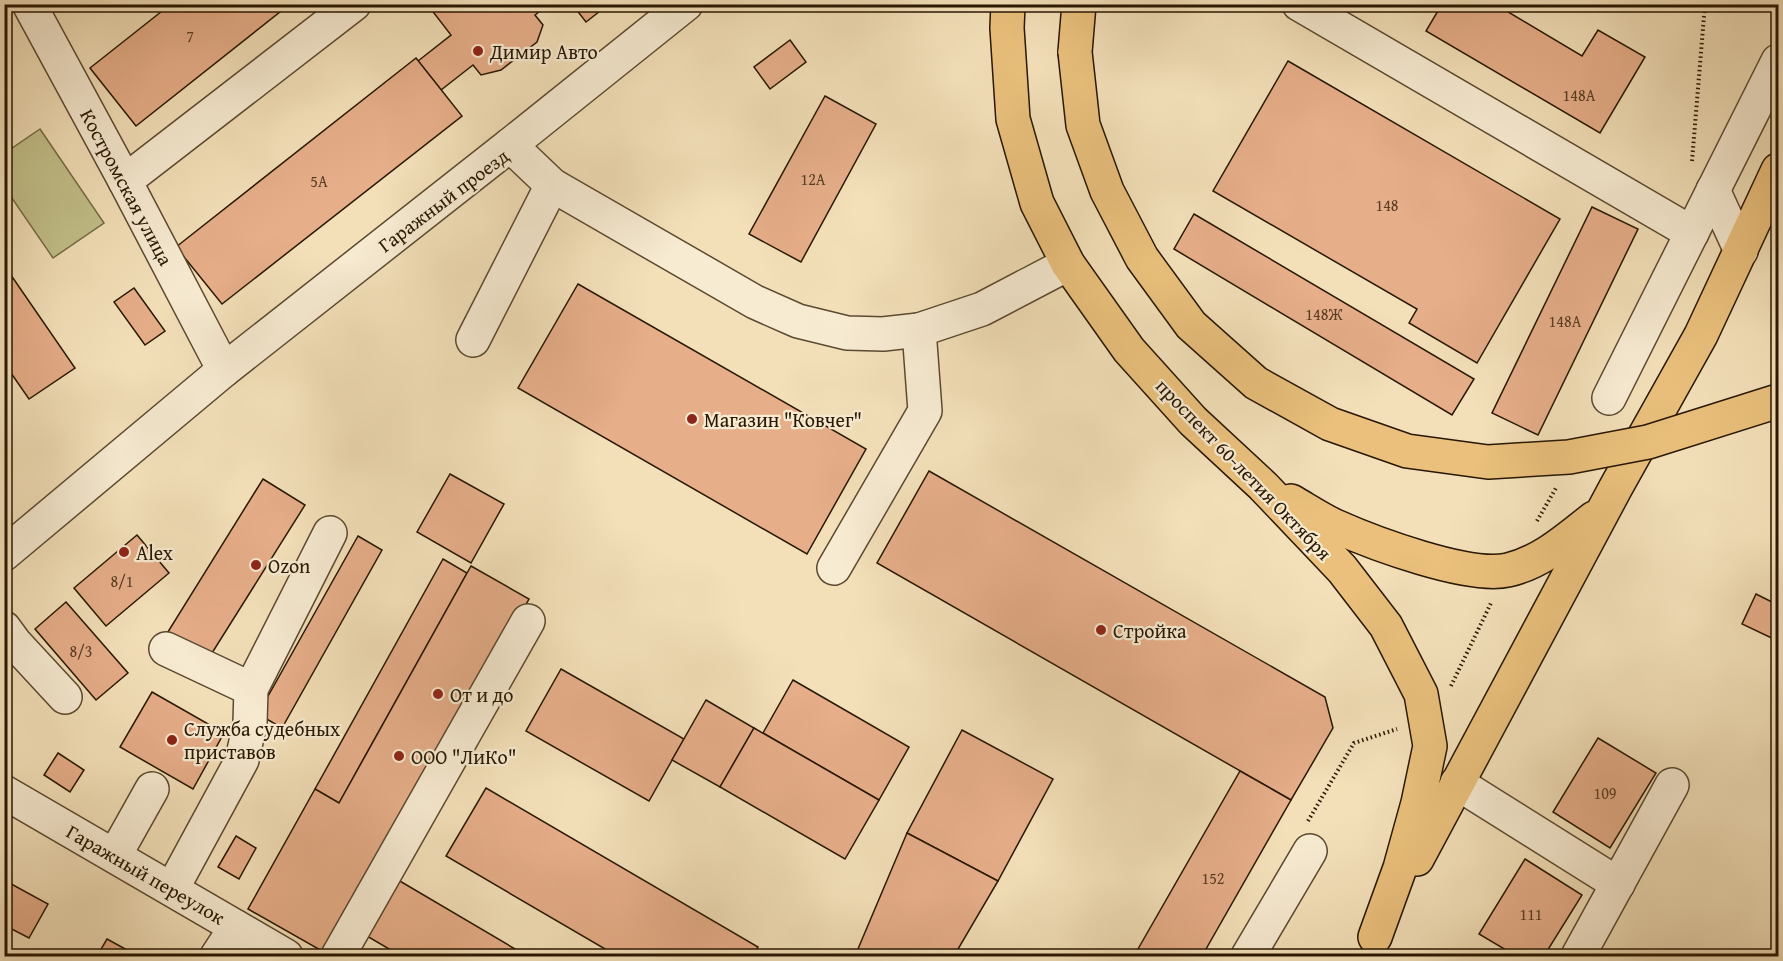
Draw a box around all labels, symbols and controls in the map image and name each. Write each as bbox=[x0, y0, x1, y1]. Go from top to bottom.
house number: 7 bbox=[186, 24, 194, 48]
place label: Димир Авто bbox=[489, 37, 598, 66]
marker: Димир Авто bbox=[471, 44, 485, 58]
house number: 148А bbox=[1563, 83, 1596, 107]
street label: Костромская улица bbox=[73, 104, 181, 271]
street label: Гаражный проезд bbox=[371, 141, 515, 259]
house number: 12А bbox=[800, 167, 826, 191]
house number: 5А bbox=[310, 169, 328, 193]
house number: 148 bbox=[1375, 193, 1399, 217]
house number: 148Ж bbox=[1305, 302, 1343, 326]
house number: 148А bbox=[1549, 309, 1582, 333]
street label: проспект 60-летия Октября bbox=[1149, 372, 1339, 566]
place label: Магазин "Ковчег" bbox=[704, 405, 862, 434]
marker: Магазин "Ковчег" bbox=[685, 412, 699, 426]
place label: Alex bbox=[136, 538, 174, 567]
marker: Alex bbox=[117, 545, 131, 559]
place label: Ozon bbox=[268, 551, 310, 580]
marker: Ozon bbox=[249, 558, 263, 572]
house number: 8/1 bbox=[111, 569, 133, 593]
place label: Стройка bbox=[1113, 616, 1187, 645]
marker: Стройка bbox=[1094, 623, 1108, 637]
house number: 8/3 bbox=[70, 639, 92, 663]
place label: От и до bbox=[450, 680, 514, 709]
marker: От и до bbox=[431, 687, 445, 701]
place label: Служба судебных приставов bbox=[184, 714, 341, 766]
marker: Служба судебных приставов bbox=[165, 733, 179, 747]
place label: ООО "ЛиКо" bbox=[411, 742, 517, 771]
marker: ООО "ЛиКо" bbox=[392, 749, 406, 763]
house number: 109 bbox=[1593, 781, 1617, 805]
street label: Гаражный переулок bbox=[61, 817, 231, 932]
house number: 152 bbox=[1201, 866, 1225, 890]
house number: 111 bbox=[1519, 902, 1543, 926]

